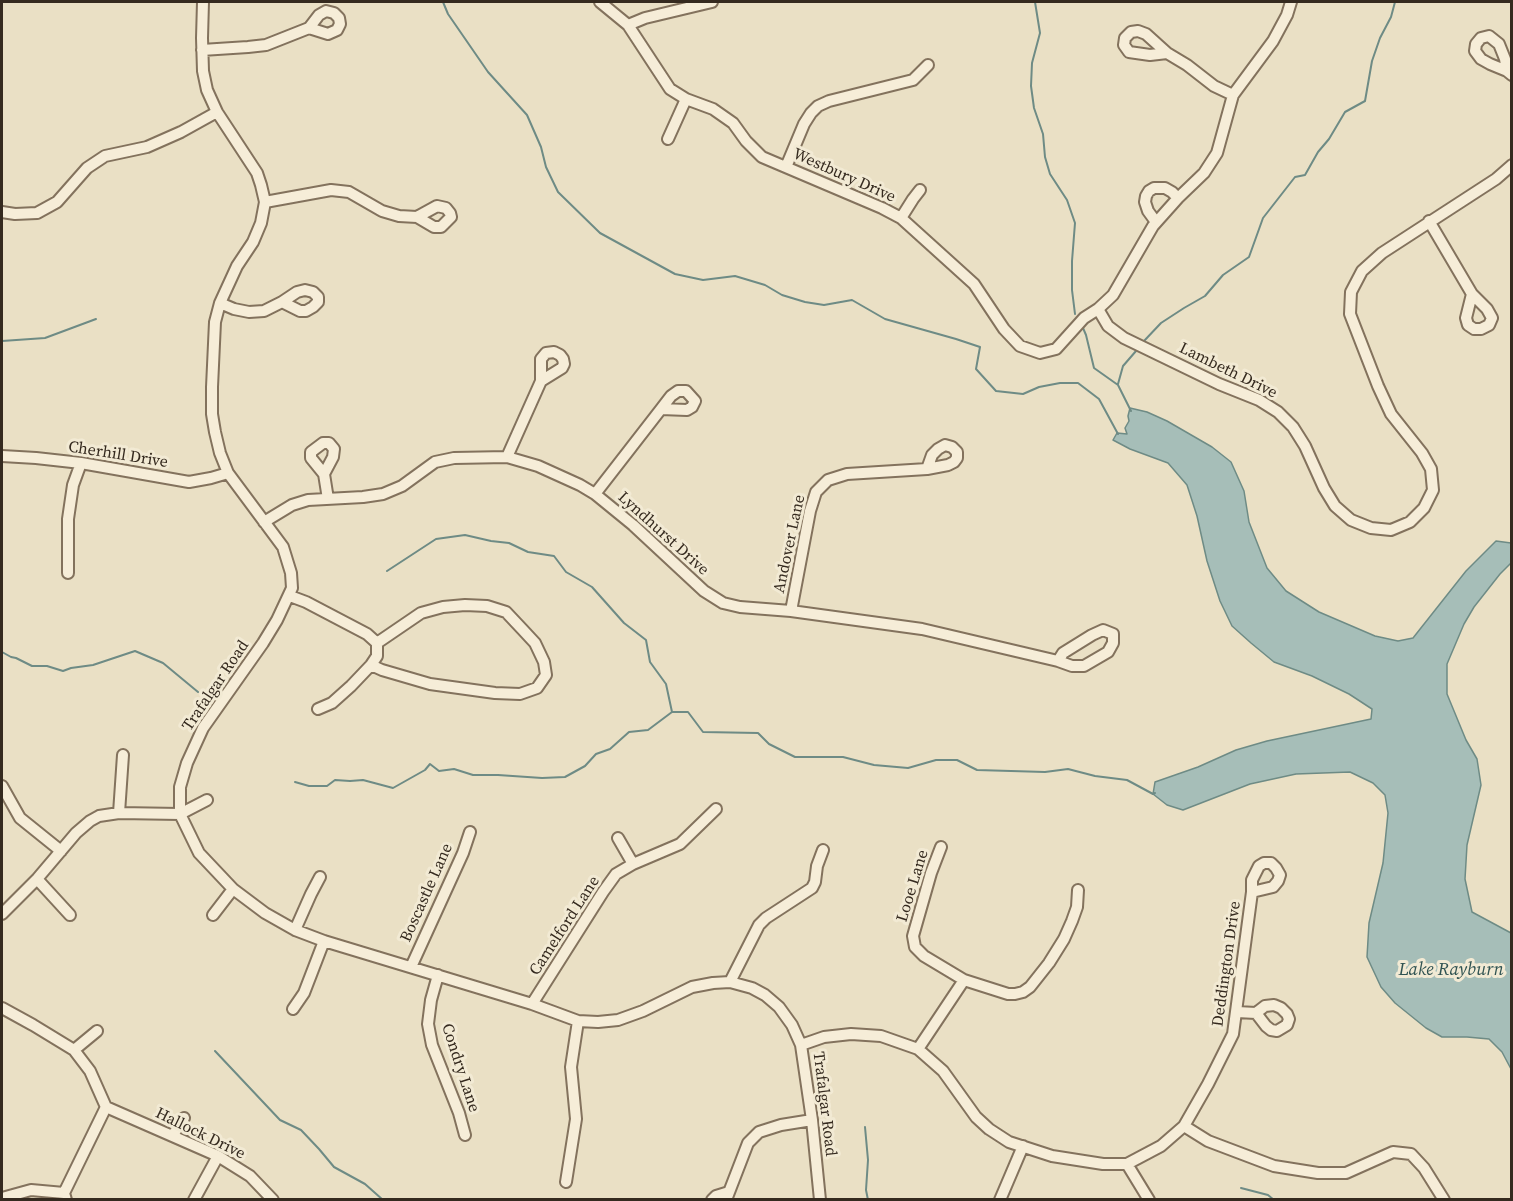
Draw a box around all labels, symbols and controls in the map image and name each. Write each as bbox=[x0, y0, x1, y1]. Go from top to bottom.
street label: Westbury Drive bbox=[790, 145, 898, 207]
street label: Lambeth Drive bbox=[1176, 339, 1280, 403]
street label: Cherhill Drive bbox=[67, 438, 169, 472]
street label: Lyndhurst Drive bbox=[614, 488, 712, 580]
street label: Andover Lane bbox=[770, 493, 810, 595]
street label: Trafalgar Road bbox=[179, 637, 253, 735]
street label: Boscastle Lane bbox=[397, 841, 457, 945]
street label: Looe Lane bbox=[893, 848, 933, 924]
street label: Camelford Lane bbox=[526, 873, 604, 979]
street label: Deddington Drive bbox=[1209, 900, 1245, 1028]
water label: Lake Rayburn bbox=[1398, 959, 1504, 981]
street label: Condry Lane bbox=[437, 1021, 483, 1115]
street label: Trafalgar Road bbox=[808, 1051, 840, 1157]
street label: Hallock Drive bbox=[152, 1104, 248, 1164]

